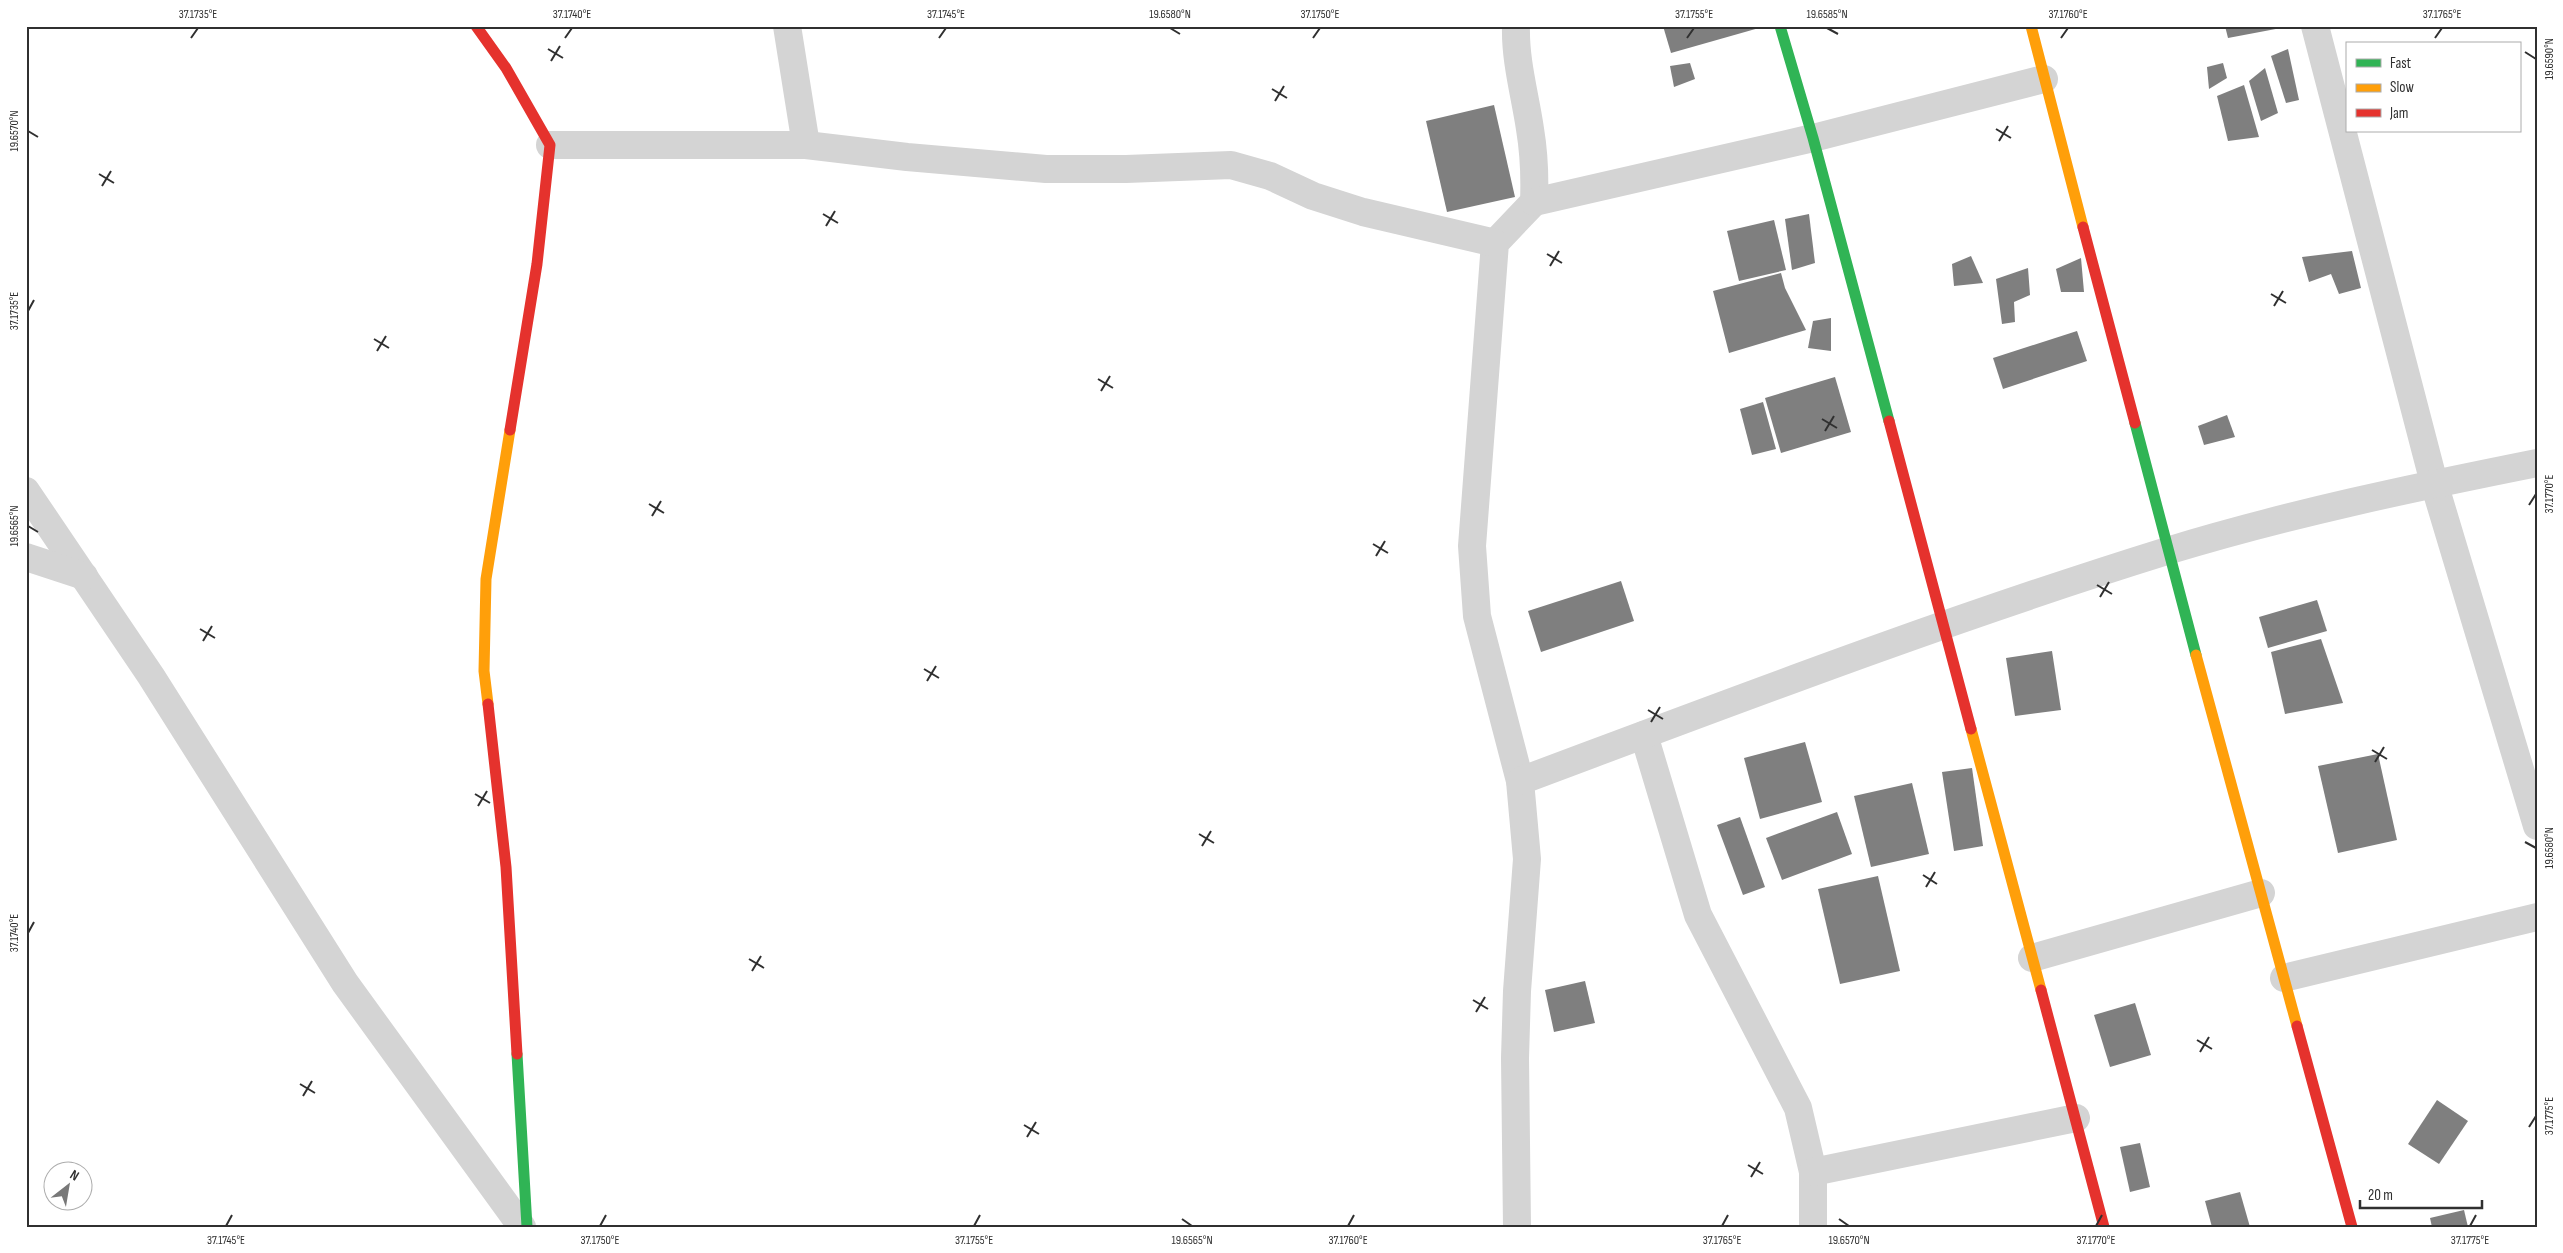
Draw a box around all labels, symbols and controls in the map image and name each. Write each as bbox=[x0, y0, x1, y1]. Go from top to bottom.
text: 37.1735°E bbox=[179, 7, 217, 22]
text: 37.1740°E bbox=[553, 7, 591, 22]
text: 37.1745°E bbox=[927, 7, 965, 22]
text: 19.6580°N bbox=[1149, 7, 1191, 22]
text: 37.1750°E bbox=[1301, 7, 1339, 22]
text: 37.1755°E bbox=[1675, 7, 1713, 22]
text: 19.6585°N bbox=[1806, 7, 1848, 22]
text: 37.1760°E bbox=[2048, 7, 2088, 22]
text: 37.1765°E bbox=[2423, 7, 2461, 22]
text: 19.6590°N bbox=[2542, 38, 2557, 80]
legend bbox=[2346, 42, 2520, 132]
text: Fast bbox=[2390, 54, 2412, 73]
text: Slow bbox=[2390, 78, 2414, 97]
text: Jam bbox=[2389, 104, 2408, 123]
text: 19.6570°N bbox=[7, 110, 22, 152]
text: 37.1735°E bbox=[7, 292, 22, 330]
text: 37.1770°E bbox=[2542, 475, 2557, 513]
text: 19.6565°N bbox=[7, 505, 22, 547]
text: 19.6580°N bbox=[2542, 827, 2557, 869]
text: 37.1740°E bbox=[7, 914, 22, 952]
text: 37.1775°E bbox=[2542, 1097, 2557, 1135]
north arrow bbox=[42, 1160, 92, 1210]
text: N bbox=[67, 1166, 82, 1184]
scale bar bbox=[2360, 1178, 2483, 1210]
text: 20 m bbox=[2368, 1186, 2393, 1205]
text: 37.1745°E bbox=[207, 1233, 245, 1248]
text: 37.1750°E bbox=[581, 1233, 619, 1248]
text: 37.1755°E bbox=[955, 1233, 993, 1248]
text: 19.6565°N bbox=[1171, 1233, 1213, 1248]
text: 37.1760°E bbox=[1328, 1233, 1368, 1248]
text: 37.1765°E bbox=[1703, 1233, 1741, 1248]
text: 19.6570°N bbox=[1828, 1233, 1870, 1248]
text: 37.1770°E bbox=[2077, 1233, 2115, 1248]
text: 37.1775°E bbox=[2451, 1233, 2489, 1248]

